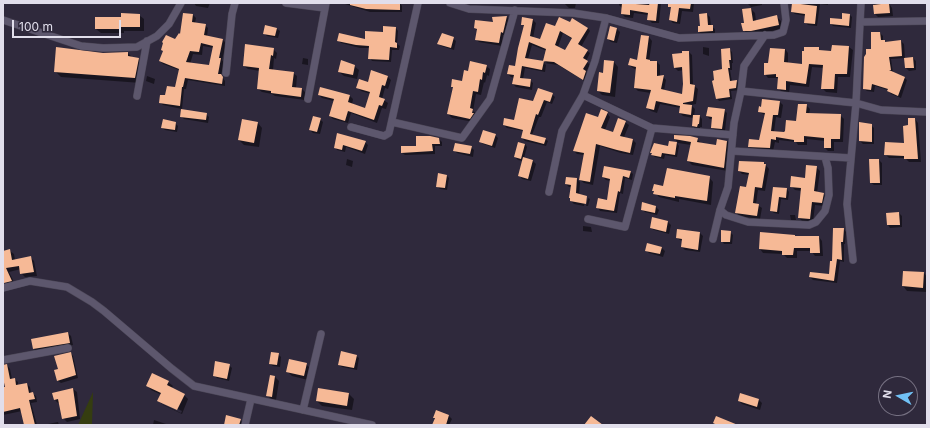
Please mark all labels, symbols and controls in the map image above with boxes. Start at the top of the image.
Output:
scale bar [14,12,123,38]
text: 100 m [19,19,53,34]
north arrow [878,376,918,416]
text: N [880,389,895,400]

